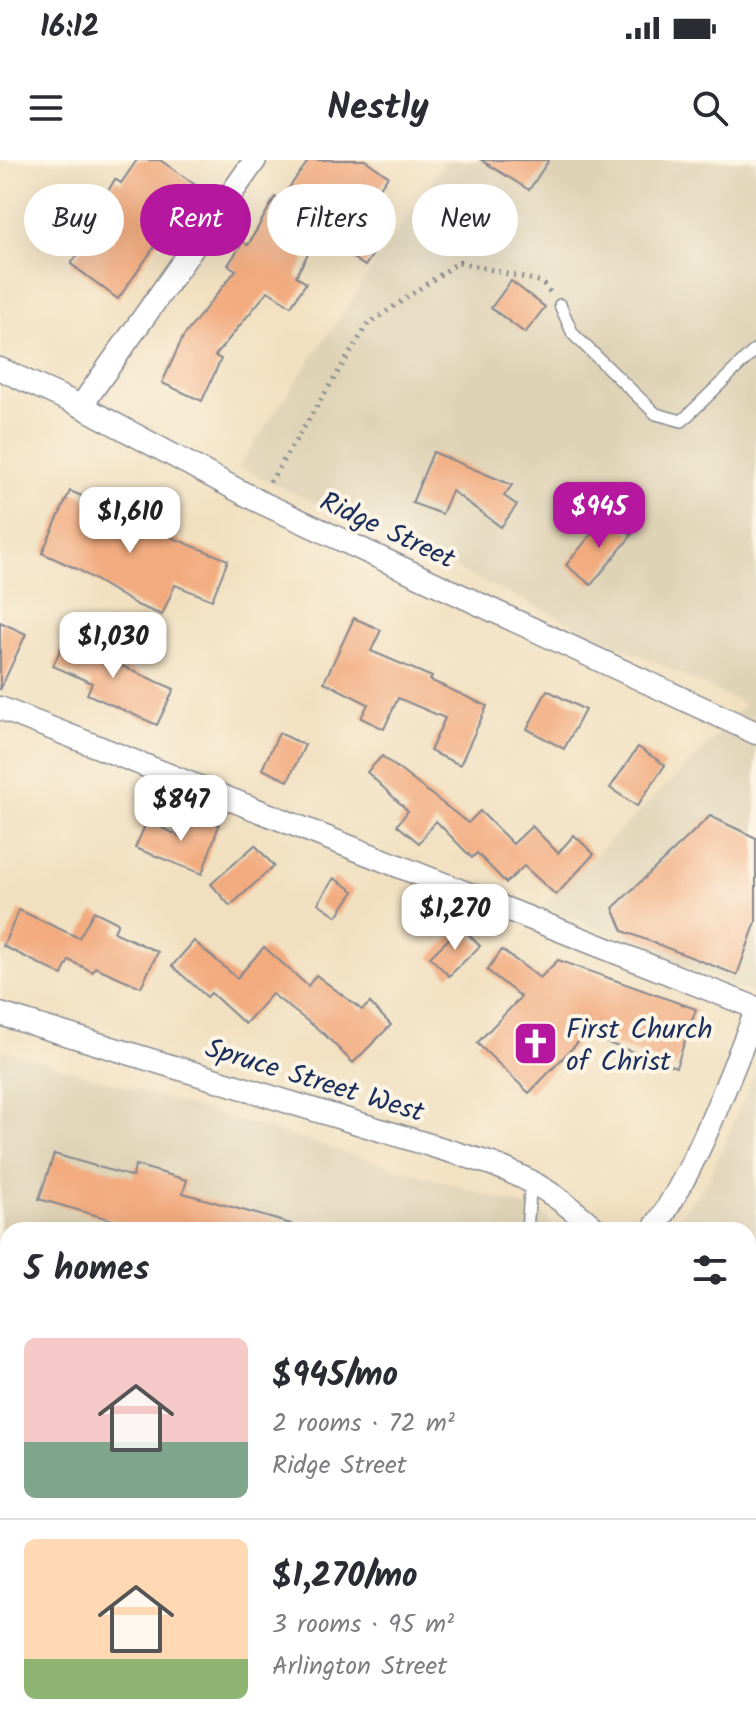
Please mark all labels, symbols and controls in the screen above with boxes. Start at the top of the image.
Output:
text: 16:12 [40,4,99,52]
text: Nestly [327,80,429,137]
icon: menu [24,86,68,130]
icon: search [688,86,732,130]
chip: Buy [24,184,124,256]
chip: Rent [140,184,251,256]
chip: Filters [267,184,396,256]
chip: New [412,184,518,256]
street label: Ridge Street [312,480,463,583]
pin: $945 [552,482,646,550]
pin: $1,610 [65,487,195,555]
text: $945 [571,487,627,529]
text: $1,610 [97,492,163,534]
pin: $1,030 [48,612,178,680]
text: $1,030 [78,617,148,659]
pin: $847 [134,775,228,843]
text: $847 [152,780,210,822]
pin: $1,270 [390,884,520,952]
text: $1,270 [420,889,490,931]
place label: First Church of Christ [566,1008,713,1085]
church icon: First Church of Christ [511,1020,559,1068]
street label: Spruce Street West [199,1027,430,1136]
text: 5 homes [24,1243,149,1297]
icon: filters [688,1248,732,1292]
text: $945/mo [272,1349,398,1403]
icon: home [88,1370,184,1466]
text: 2 rooms · 72 m² [272,1403,455,1445]
text: Ridge Street [272,1445,407,1487]
text: $1,270/mo [272,1550,418,1604]
icon: home [88,1571,184,1667]
text: 3 rooms · 95 m² [272,1604,454,1646]
text: Arlington Street [272,1646,447,1688]

